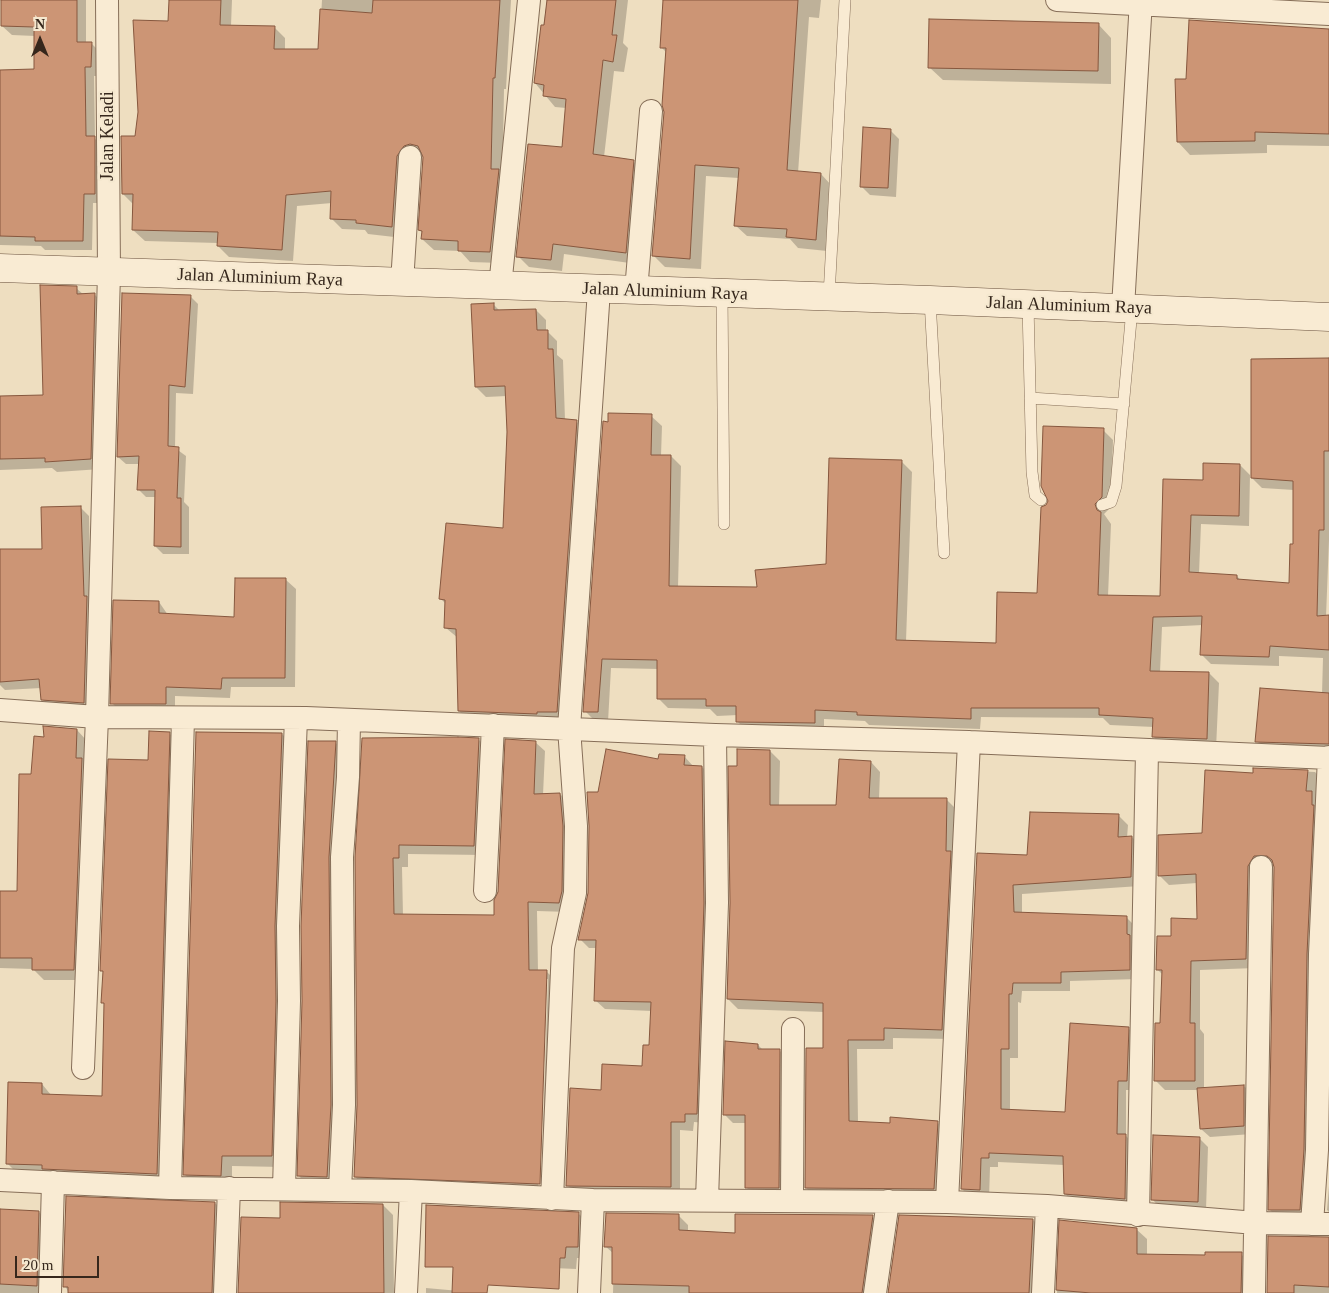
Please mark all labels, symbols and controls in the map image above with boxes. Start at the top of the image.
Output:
north arrow [15,15,65,65]
text: N [35,17,45,32]
street label: Jalan Keladi [97,91,119,181]
street label: Jalan Aluminium Raya [177,264,343,292]
street label: Jalan Aluminium Raya [582,278,748,306]
street label: Jalan Aluminium Raya [986,292,1152,320]
scale bar [18,1246,101,1278]
text: 20 m [23,1257,53,1273]

